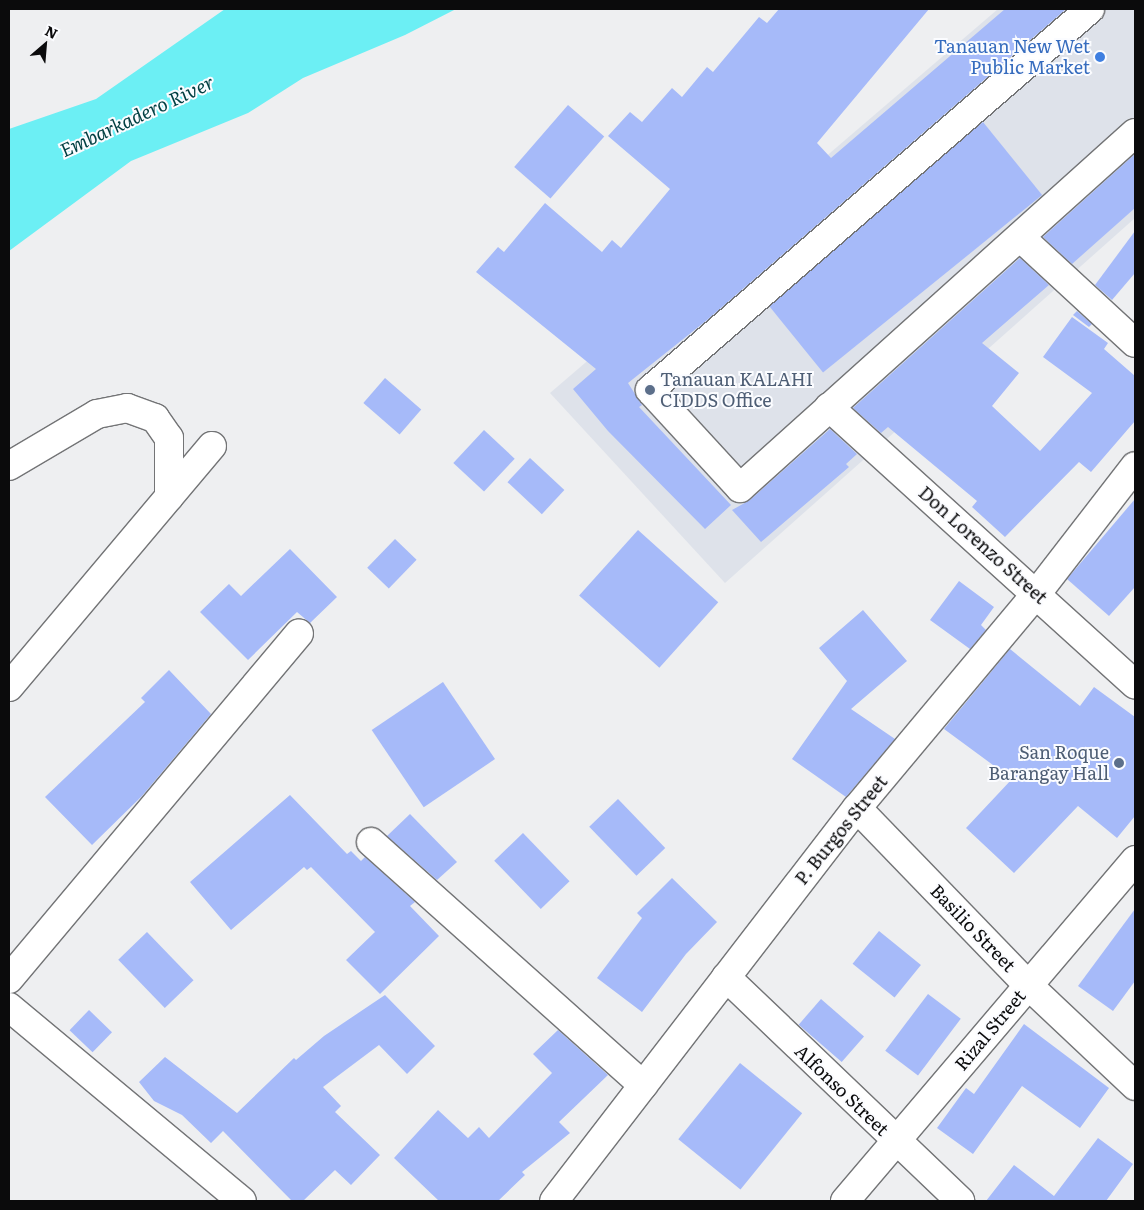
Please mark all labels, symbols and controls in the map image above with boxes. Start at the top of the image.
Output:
north arrow [20,20,70,70]
text: N [42,20,62,43]
place label: Tanauan New Wet Public Market [934,36,1090,78]
marker: Tanauan New Wet Public Market [1094,51,1106,63]
water label: Embarkadero River [57,70,217,162]
place label: Tanauan KALAHI CIDDS Office [660,369,813,412]
marker: Tanauan KALAHI CIDDS Office [644,384,656,396]
street label: Don Lorenzo Street [914,482,1052,608]
place label: San Roque Barangay Hall [988,742,1109,784]
marker: San Roque Barangay Hall [1113,757,1125,769]
street label: P. Burgos Street [790,771,892,889]
street label: Basilio Street [926,880,1020,976]
street label: Rizal Street [950,985,1030,1075]
street label: Alfonso Street [791,1040,893,1140]

